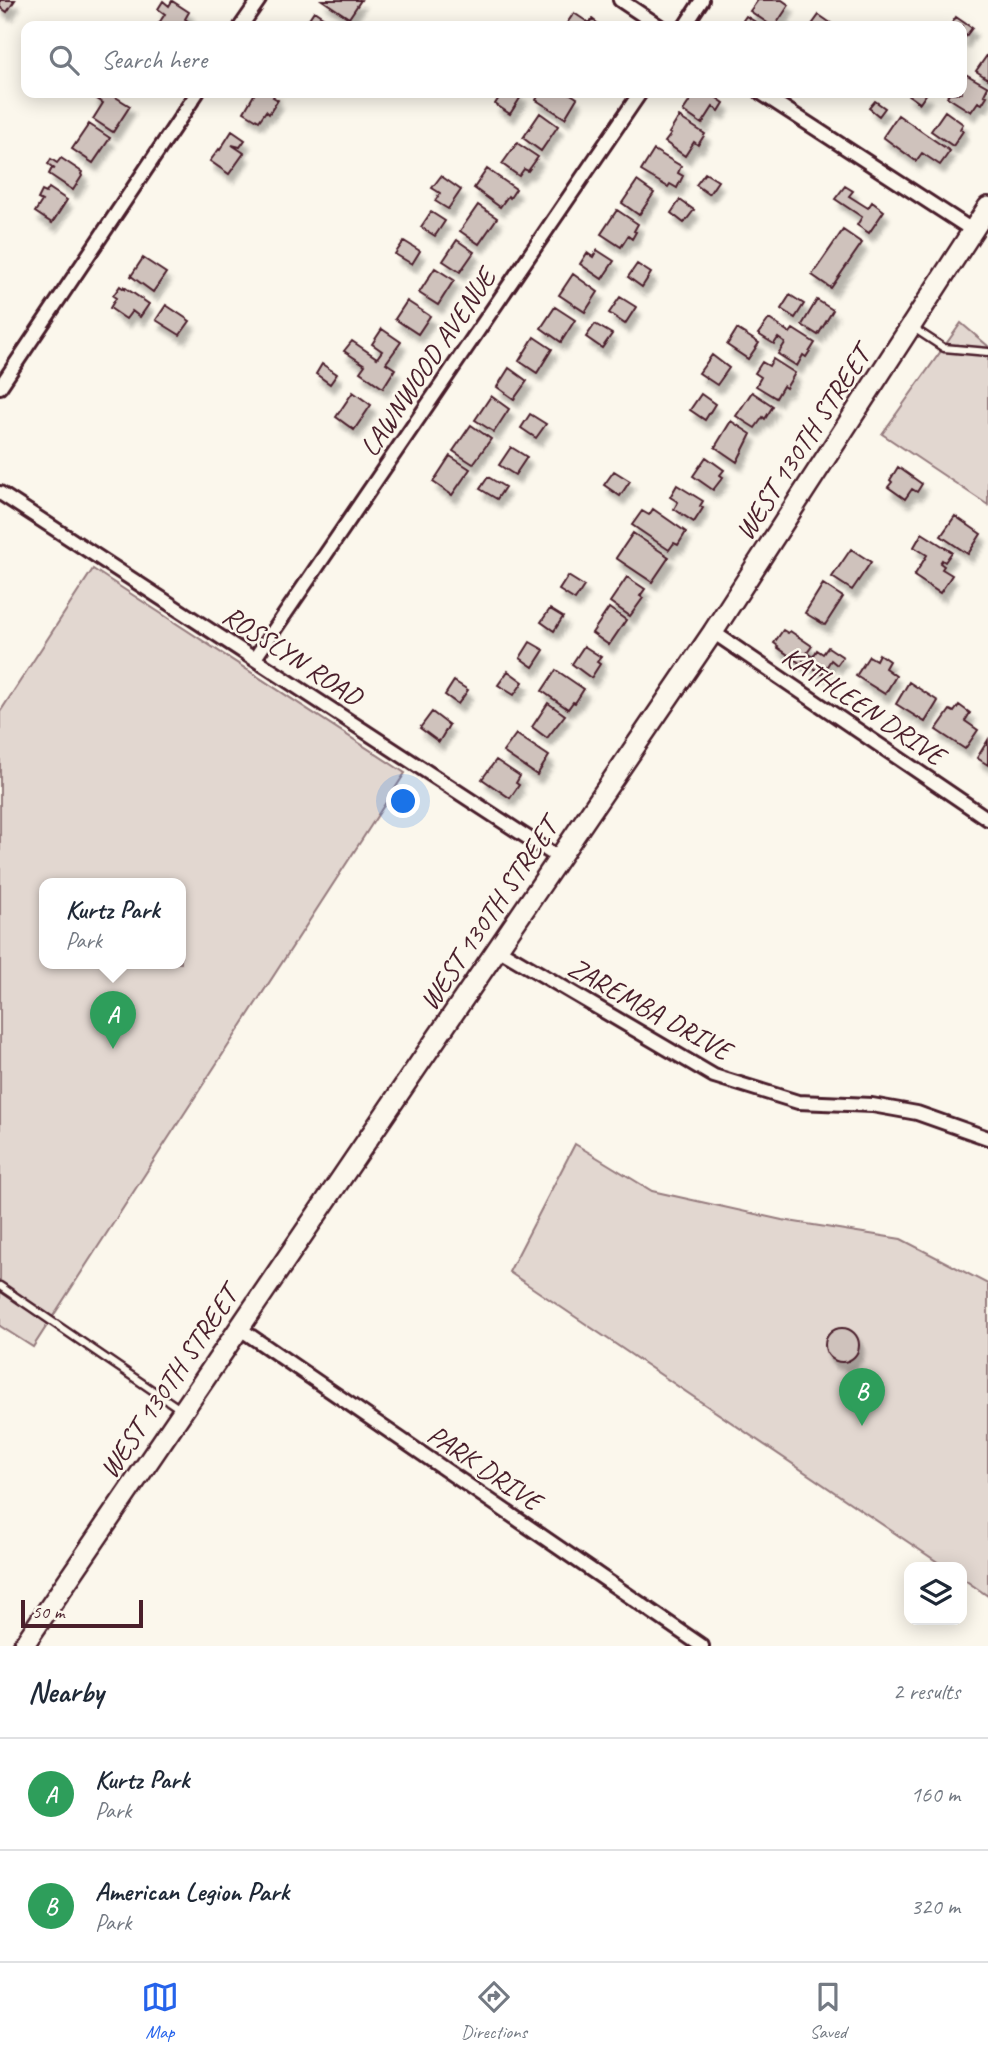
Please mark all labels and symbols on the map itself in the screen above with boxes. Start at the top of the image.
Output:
street label: LAWNWOOD AVENUE [352,259,505,463]
street label: WEST 130TH STREET [727,334,882,546]
street label: ROSSLYN ROAD [216,597,371,715]
street label: KATHLEEN DRIVE [776,638,955,775]
your location [386,784,420,818]
street label: WEST 130TH STREET [411,806,569,1017]
street label: ZAREMBA DRIVE [562,949,741,1069]
pin: A [90,991,136,1049]
street label: WEST 130TH STREET [91,1274,249,1485]
pin: B [839,1368,885,1426]
street label: PARK DRIVE [421,1417,551,1520]
scale bar [21,1597,144,1629]

